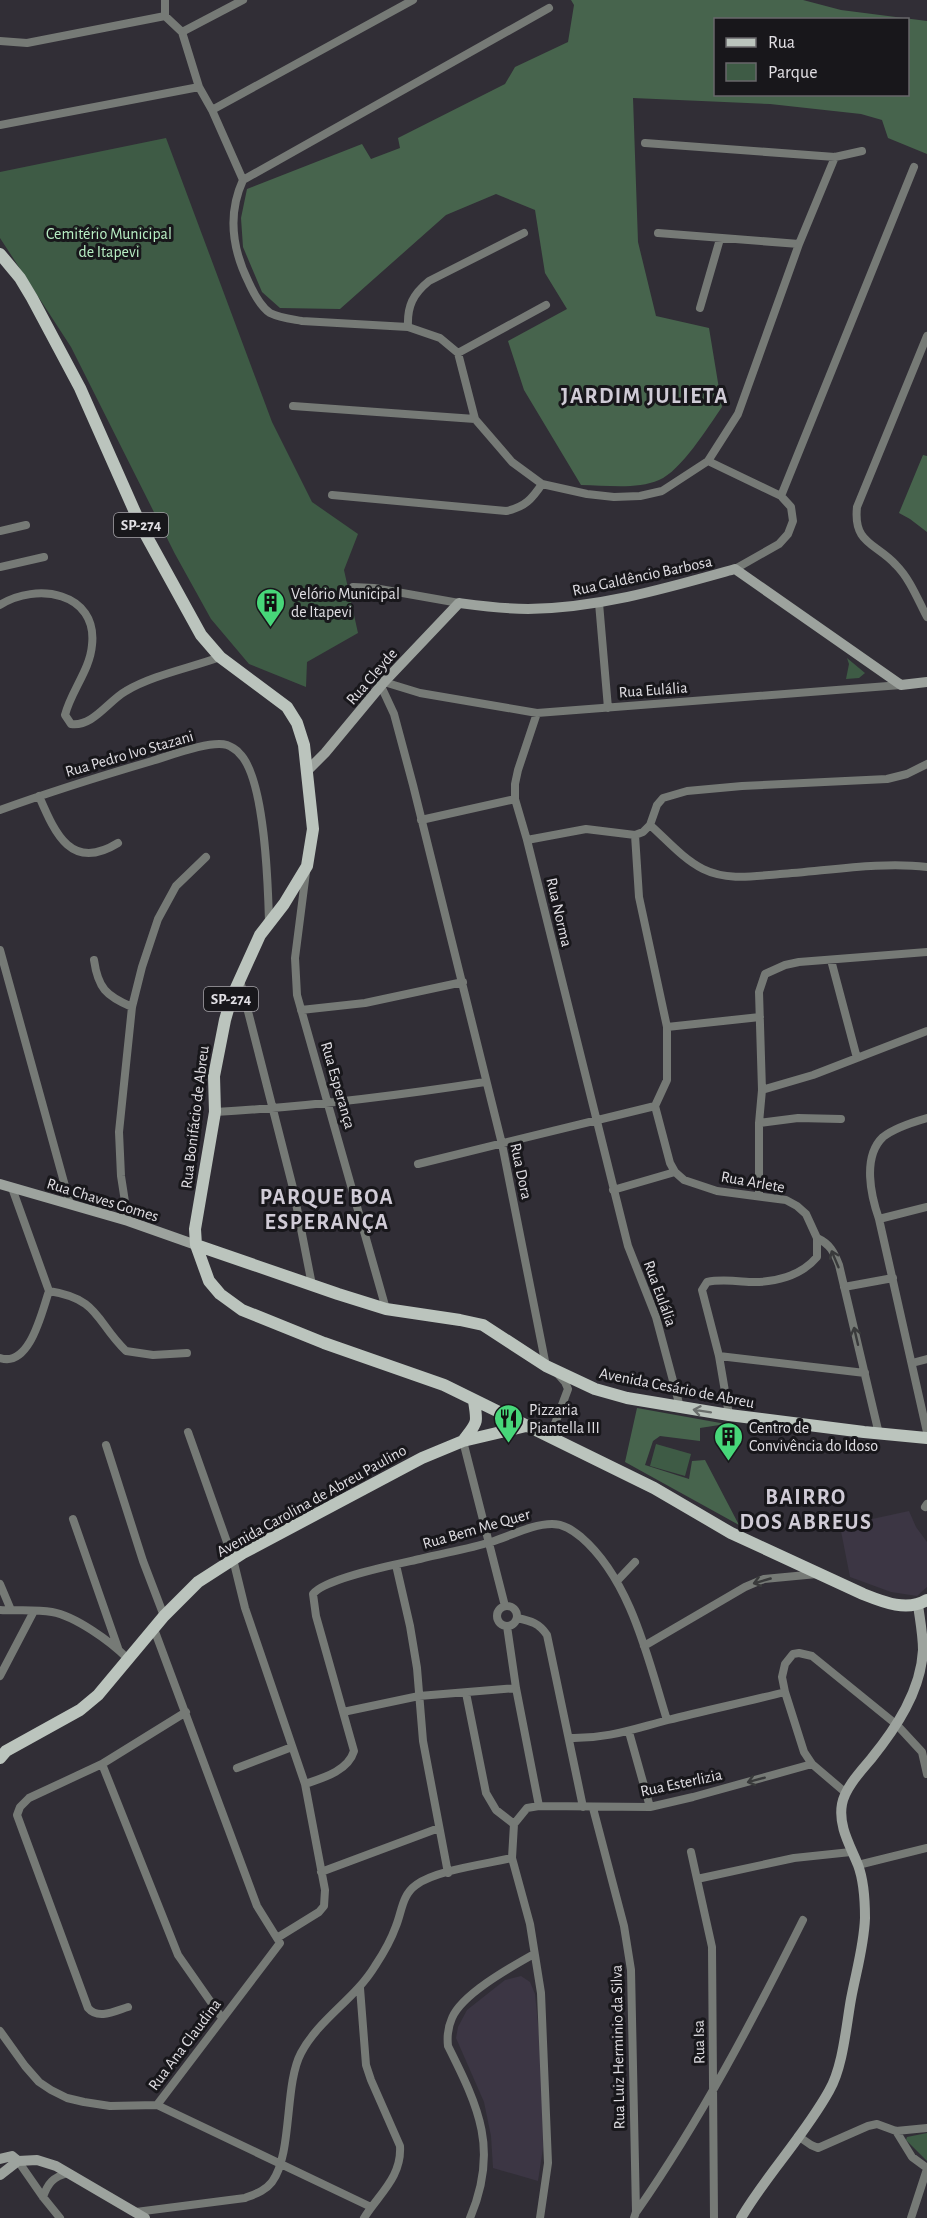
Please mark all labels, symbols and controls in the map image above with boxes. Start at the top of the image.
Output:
legend [714,18,909,96]
text: Rua [768,34,795,52]
text: Parque [768,64,817,82]
park label: Cemitério Municipal de Itapevi [46,226,172,260]
district label: JARDIM JULIETA [561,385,729,407]
road number: SP-274 [114,513,168,537]
street label: Rua Galdêncio Barbosa [571,553,714,599]
building icon: Velório Municipal de Itapevi [254,586,286,628]
place label: Velório Municipal de Itapevi [291,586,400,620]
street label: Rua Cleyde [343,645,401,708]
street label: Rua Eulália [618,680,688,700]
street label: Rua Pedro Ivo Stazani [63,728,195,780]
street label: Rua Norma [543,876,575,948]
road number: SP-274 [204,987,258,1011]
street label: Rua Esperança [318,1040,358,1131]
street label: Rua Bonifácio de Abreu [178,1045,212,1190]
street label: Rua Dora [507,1142,535,1201]
street label: Rua Arlete [720,1168,786,1195]
street label: Rua Chaves Gomes [45,1175,161,1225]
district label: PARQUE BOA ESPERANÇA [260,1186,394,1233]
one-way arrow [829,1250,840,1268]
street label: Rua Eulália [641,1258,679,1328]
one-way arrow [849,1327,861,1346]
street label: Avenida Cesário de Abreu [598,1365,756,1411]
restaurant icon: Pizzaria Piantella III [492,1402,524,1444]
place label: Pizzaria Piantella III [529,1402,600,1436]
one-way arrow [693,1405,713,1416]
building icon: Centro de Convivência do Idoso [712,1420,744,1462]
place label: Centro de Convivência do Idoso [749,1420,878,1454]
street label: Avenida Carolina de Abreu Paulino [214,1442,409,1560]
district label: BAIRRO DOS ABREUS [740,1486,872,1533]
street label: Rua Bem Me Quer [421,1506,533,1553]
one-way arrow [753,1576,772,1587]
street label: Rua Esterlizia [639,1766,724,1799]
one-way arrow [746,1775,765,1786]
street label: Rua Luiz Herminio da Silva [609,1964,627,2129]
street label: Rua Ana Claudina [145,1996,224,2093]
street label: Rua Isa [691,2020,707,2064]

